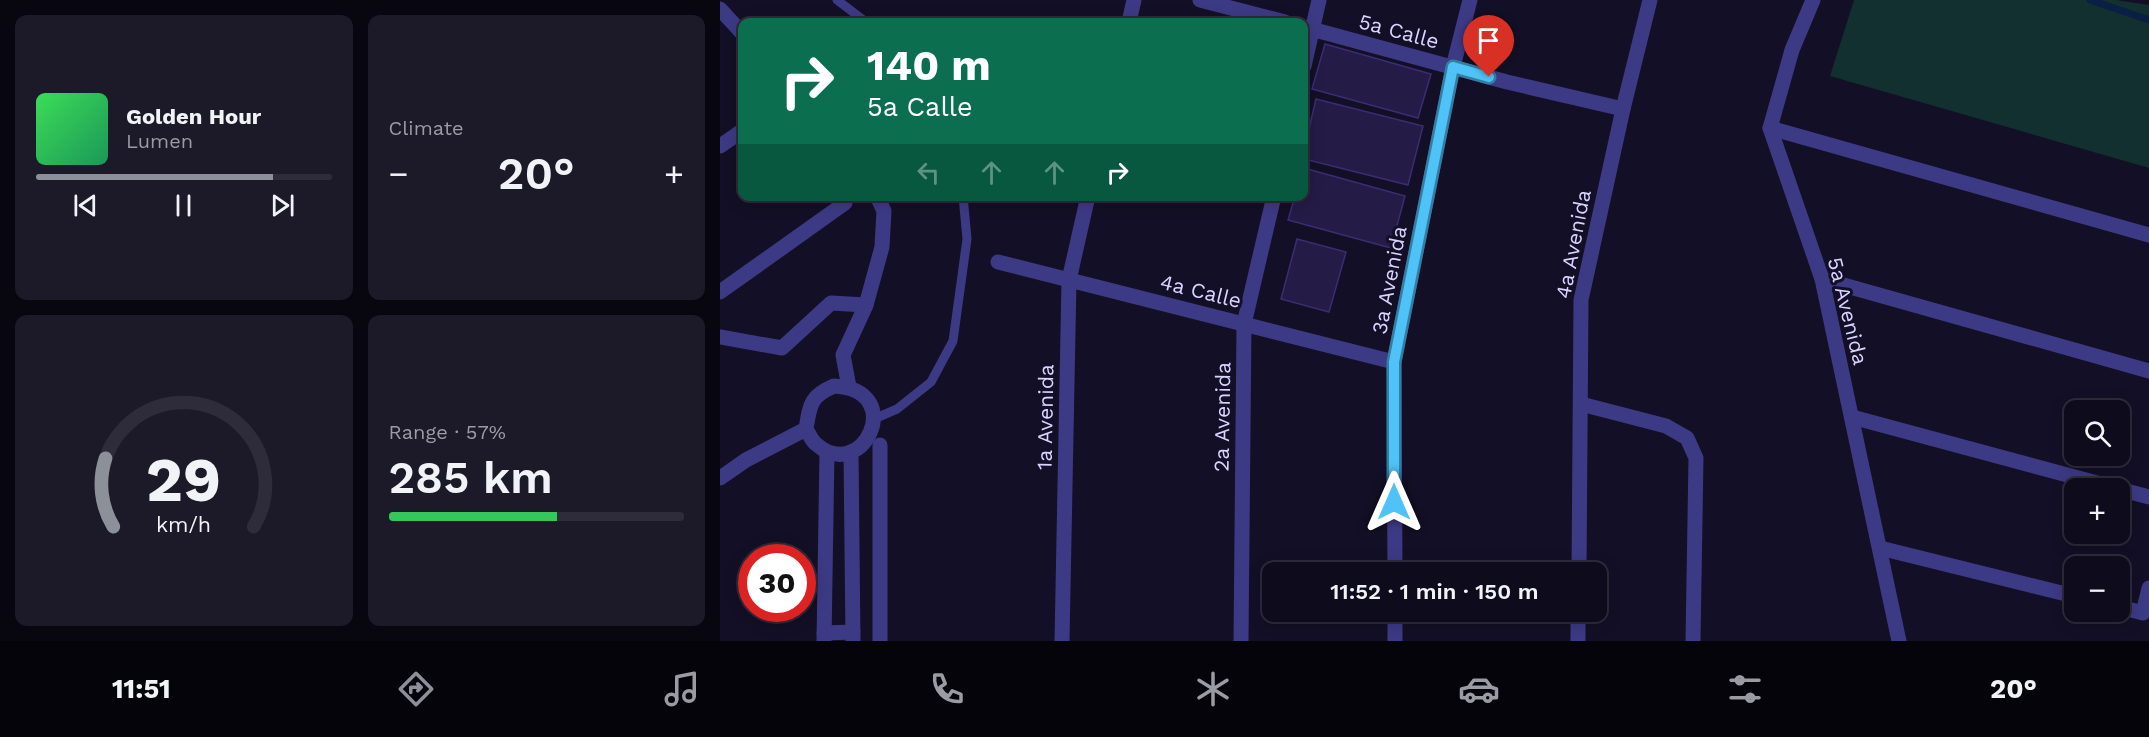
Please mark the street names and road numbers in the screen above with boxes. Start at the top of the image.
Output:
street label: 5a Calle [1356,8,1442,54]
street label: 4a Avenida [1550,187,1596,301]
street label: 3a Avenida [1366,224,1412,336]
street label: 5a Avenida [1823,255,1873,367]
street label: 4a Calle [1158,269,1244,313]
street label: 2a Avenida [1209,362,1235,472]
street label: 1a Avenida [1032,364,1058,470]

